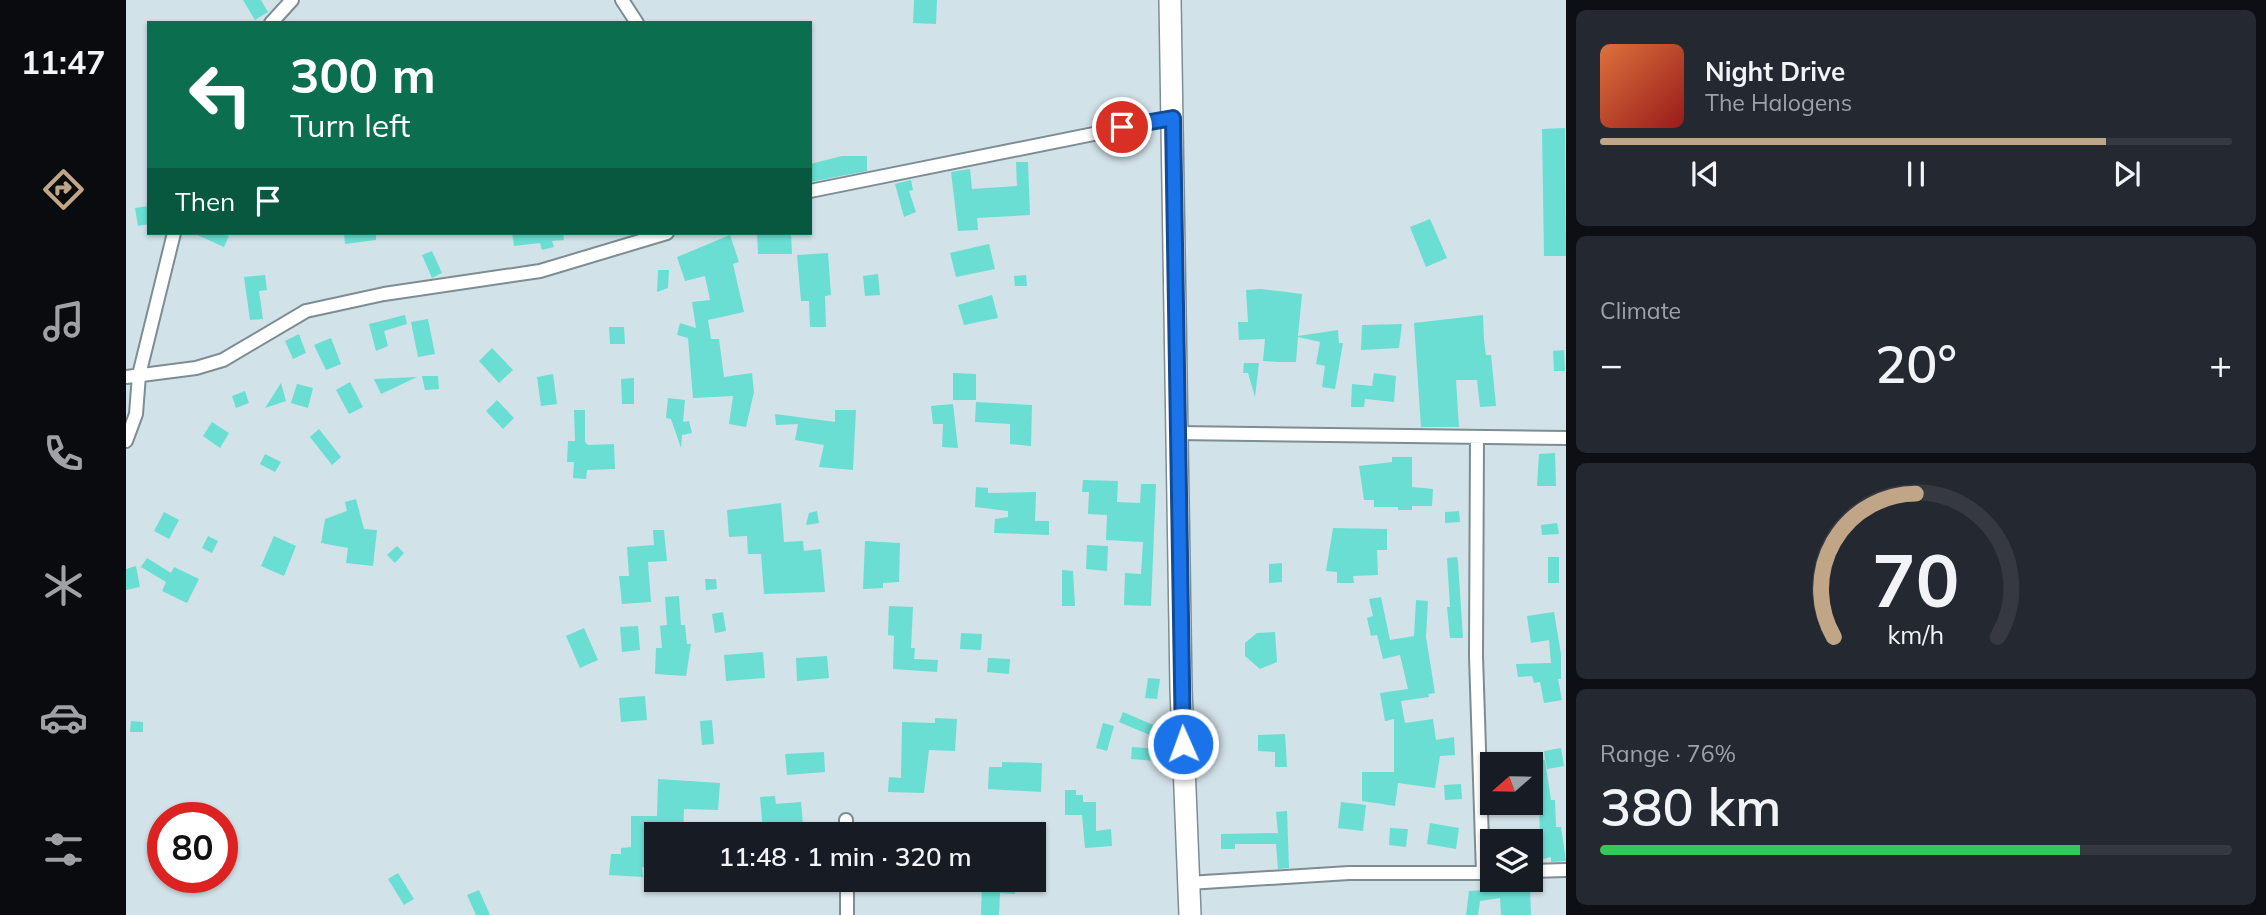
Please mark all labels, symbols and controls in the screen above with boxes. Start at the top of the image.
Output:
text: 11:47 [21,42,105,82]
text: 300 m [290,44,436,105]
icon: left [175,49,266,140]
text: Night Drive [1705,55,1845,88]
text: The Halogens [1705,88,1852,117]
pin [1092,97,1152,157]
text: Turn left [290,105,410,145]
icon: arrive [1103,108,1141,146]
icon: previous [1686,155,1724,193]
icon: pause [1897,155,1935,193]
icon: next [2108,155,2146,193]
icon: directions [39,165,88,214]
icon: arrive [249,182,287,220]
text: Then [175,185,235,218]
text: Climate [1600,296,1681,325]
icon: music [39,297,88,346]
text: 20° [1875,331,1957,396]
text: − [1600,340,1623,388]
text: + [2209,340,2232,388]
icon: phone [39,429,88,478]
text: 70 [1872,534,1960,625]
icon: climate [39,561,88,610]
text: km/h [1888,618,1944,649]
icon: car [39,693,88,742]
position arrow [1146,707,1220,781]
text: Range · 76% [1600,739,1736,768]
north arrow [1480,752,1544,816]
map controls [1480,752,1543,892]
text: 380 km [1600,774,1781,839]
speed limit sign: 80 [147,802,238,893]
icon: filters [39,825,88,874]
button: layers [1480,829,1543,892]
text: 11:48 · 1 min · 320 m [718,840,972,873]

